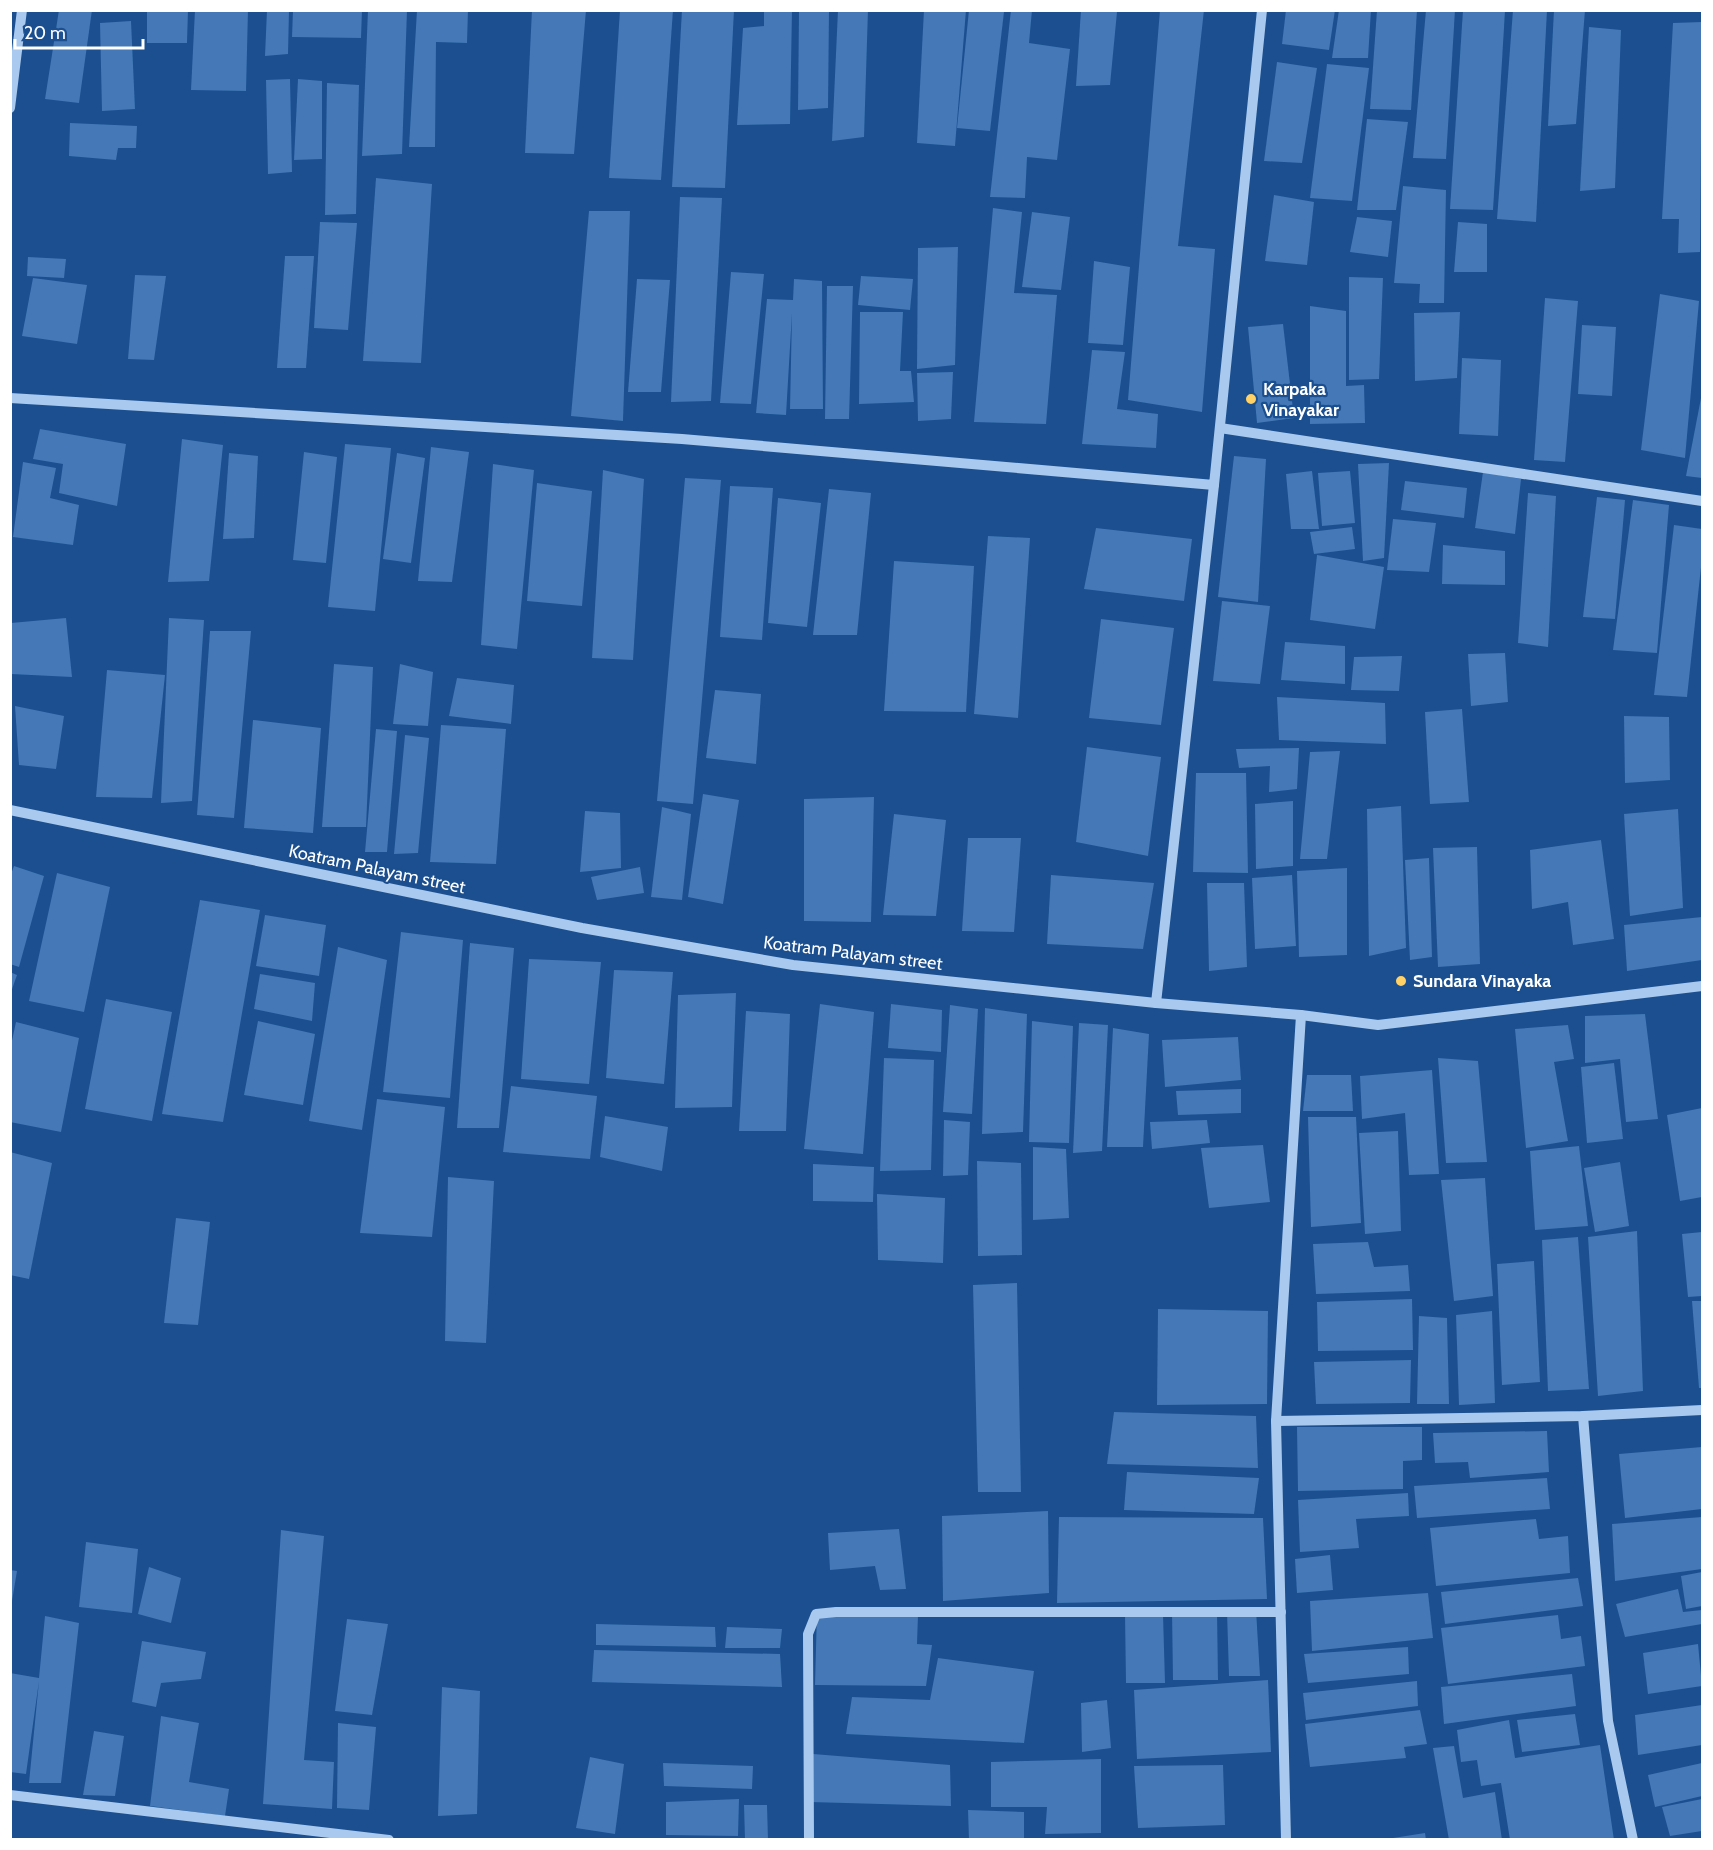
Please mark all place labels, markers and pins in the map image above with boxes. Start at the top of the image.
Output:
place label: Karpaka Vinayakar [1263,378,1339,421]
marker: Karpaka Vinayakar [1244,392,1258,406]
place label: Sundara Vinayaka [1413,970,1551,992]
marker: Sundara Vinayaka [1394,974,1408,988]

